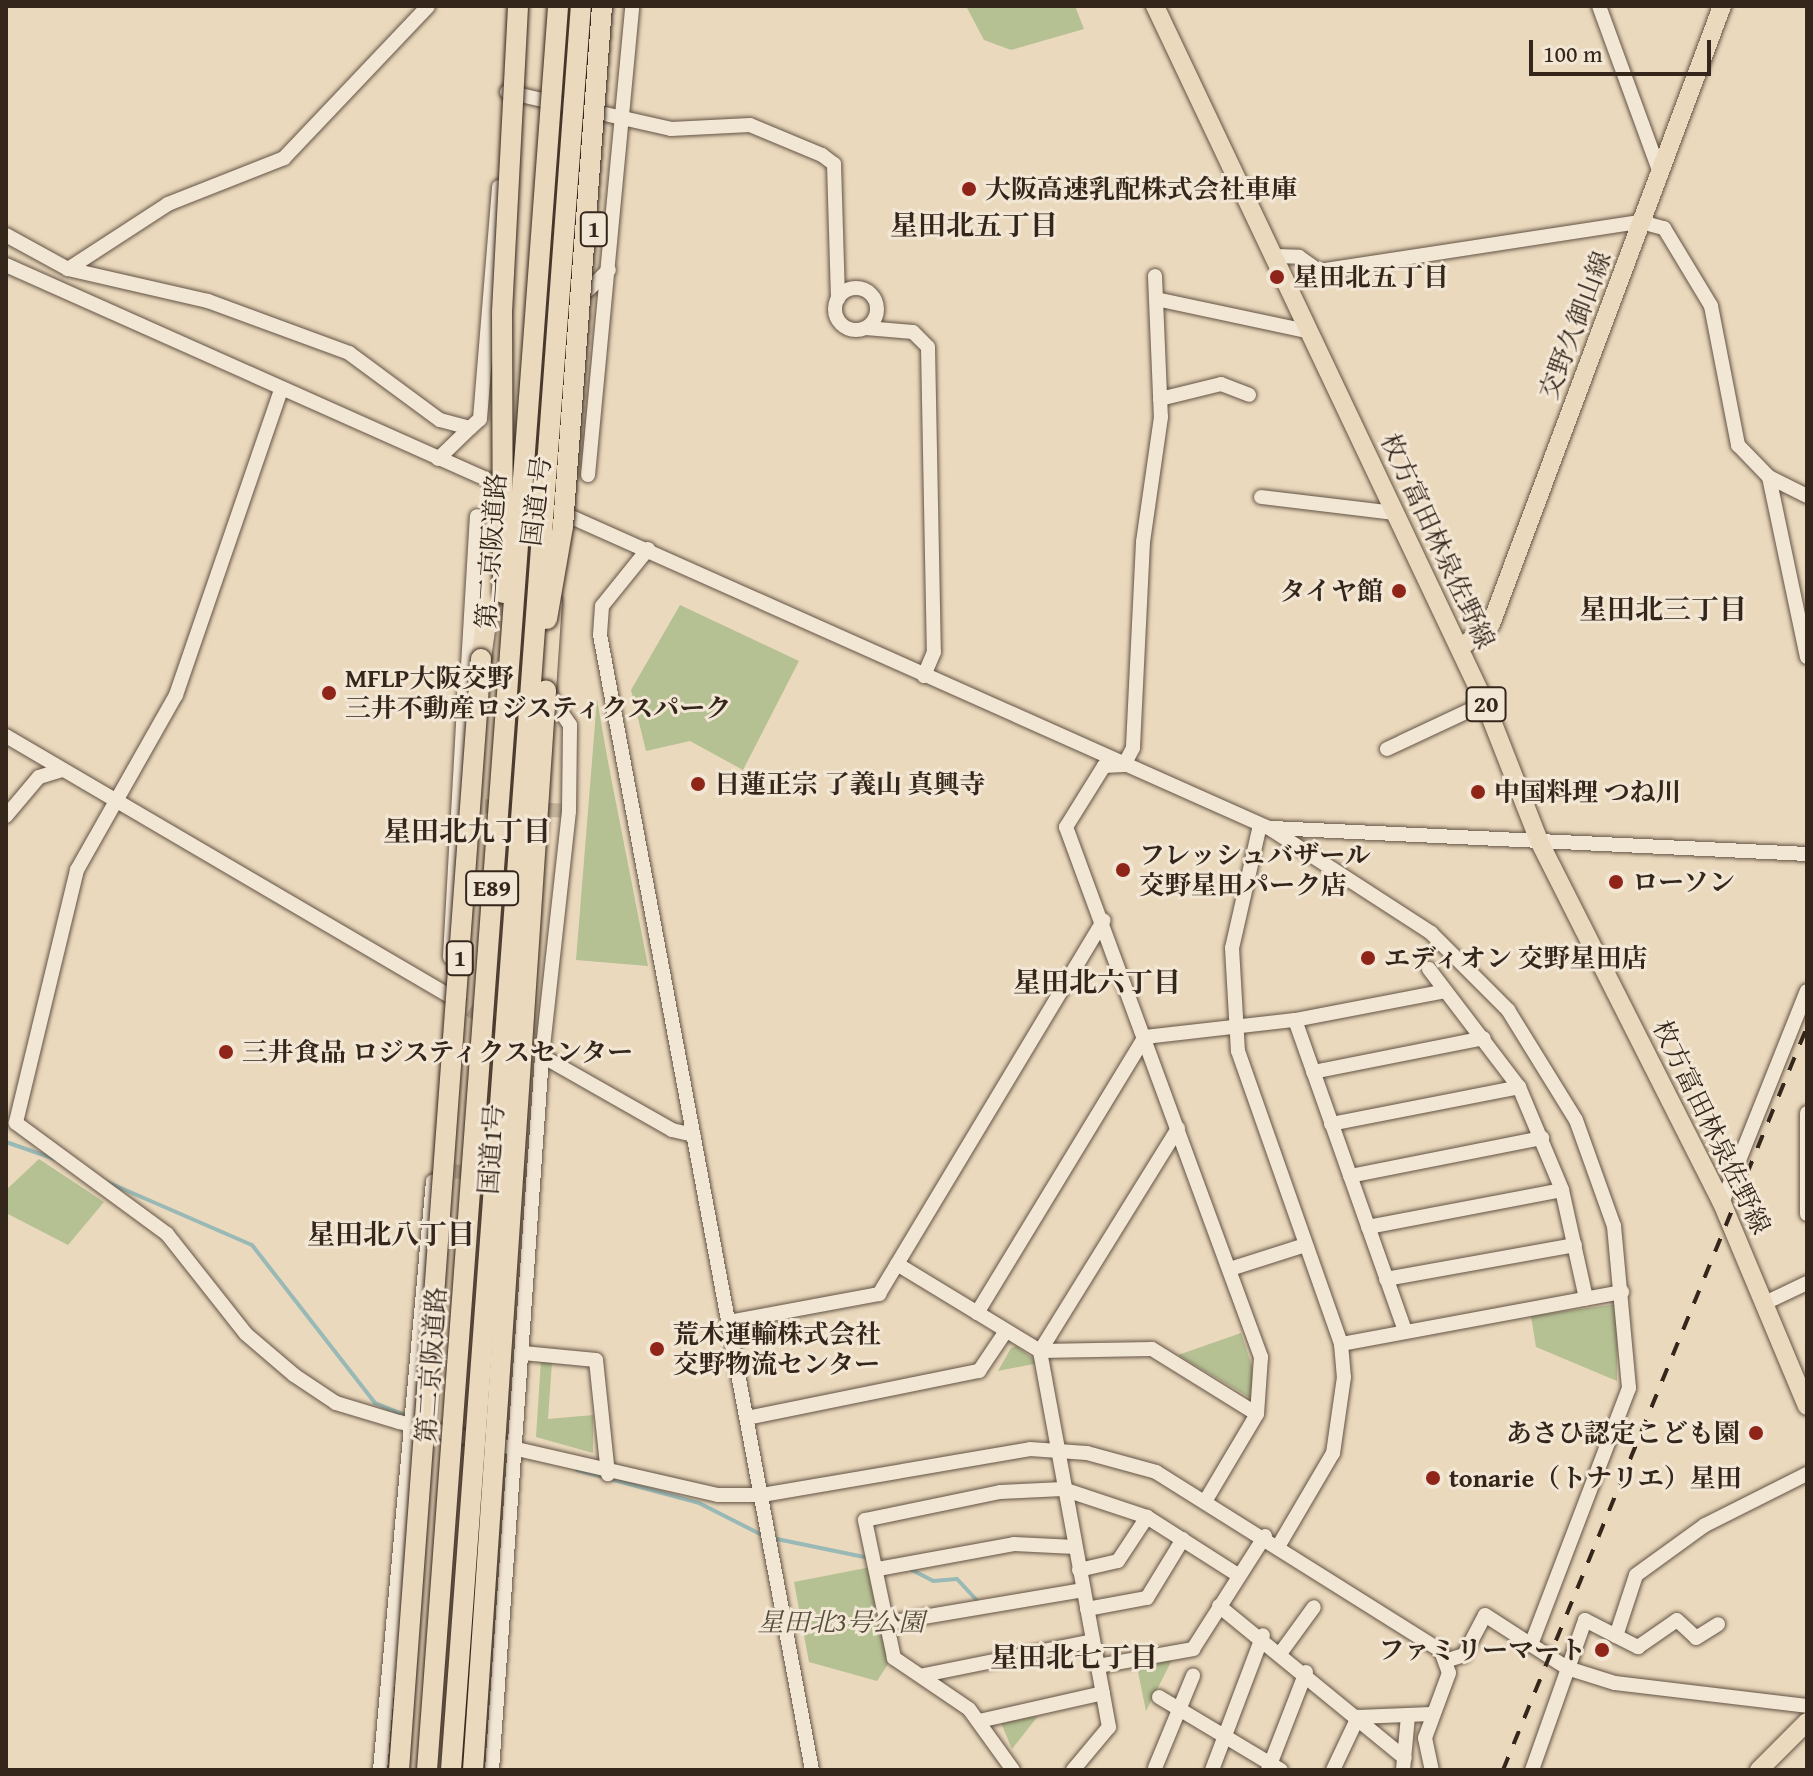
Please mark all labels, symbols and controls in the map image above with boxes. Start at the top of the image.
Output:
scale bar [1533,24,1715,74]
text: 100 m [1543,36,1603,71]
place label: 大阪高速乳配株式会社車庫 [985,173,1297,205]
marker: 大阪高速乳配株式会社車庫 [960,180,978,198]
district label: 星田北五丁目 [890,208,1058,242]
road number: 1 [578,209,610,249]
street label: 交野久御山線 [1532,247,1618,403]
place label: 星田北五丁目 [1293,261,1449,293]
marker: 星田北五丁目 [1268,268,1286,286]
street label: 枚方富田林泉佐野線 [1374,428,1502,654]
street label: 国道1号 [515,454,557,548]
street label: 第二京阪道路 [470,472,512,630]
place label: タイヤ館 [1279,575,1383,607]
marker: タイヤ館 [1390,582,1408,600]
district label: 星田北三丁目 [1579,592,1747,626]
place label: MFLP大阪交野 三井不動産ロジスティクスパーク [345,662,735,724]
marker: MFLP大阪交野 三井不動産ロジスティクスパーク [320,684,338,702]
road number: 20 [1464,684,1508,724]
place label: 日蓮正宗 了義山 真興寺 [714,768,985,800]
marker: 日蓮正宗 了義山 真興寺 [689,775,707,793]
place label: 中国料理 つね川 [1494,776,1682,808]
marker: 中国料理 つね川 [1469,783,1487,801]
district label: 星田北九丁目 [383,814,551,848]
place label: フレッシュバザール 交野星田パーク店 [1139,839,1373,900]
marker: フレッシュバザール 交野星田パーク店 [1114,861,1132,879]
place label: ローソン [1632,866,1736,898]
road number: E89 [464,868,520,908]
marker: ローソン [1607,873,1625,891]
road number: 1 [444,938,476,978]
place label: エディオン 交野星田店 [1384,942,1650,974]
marker: エディオン 交野星田店 [1359,949,1377,967]
district label: 星田北六丁目 [1013,965,1181,999]
street label: 枚方富田林泉佐野線 [1647,1015,1777,1239]
place label: 三井食品 ロジスティクスセンター [242,1036,638,1068]
marker: 三井食品 ロジスティクスセンター [217,1043,235,1061]
street label: 国道1号 [472,1103,510,1195]
district label: 星田北八丁目 [307,1217,475,1251]
street label: 第二京阪道路 [410,1286,452,1444]
place label: 荒木運輸株式会社 交野物流センター [673,1318,881,1380]
marker: 荒木運輸株式会社 交野物流センター [648,1340,666,1358]
place label: あさひ認定こども園 [1506,1417,1740,1449]
marker: あさひ認定こども園 [1747,1424,1765,1442]
place label: tonarie（トナリエ）星田 [1449,1462,1742,1494]
marker: tonarie（トナリエ）星田 [1424,1469,1442,1487]
park label: 星田北3号公園 [758,1606,924,1638]
place label: ファミリーマート [1378,1634,1586,1666]
district label: 星田北七丁目 [990,1640,1158,1674]
marker: ファミリーマート [1593,1641,1611,1659]

